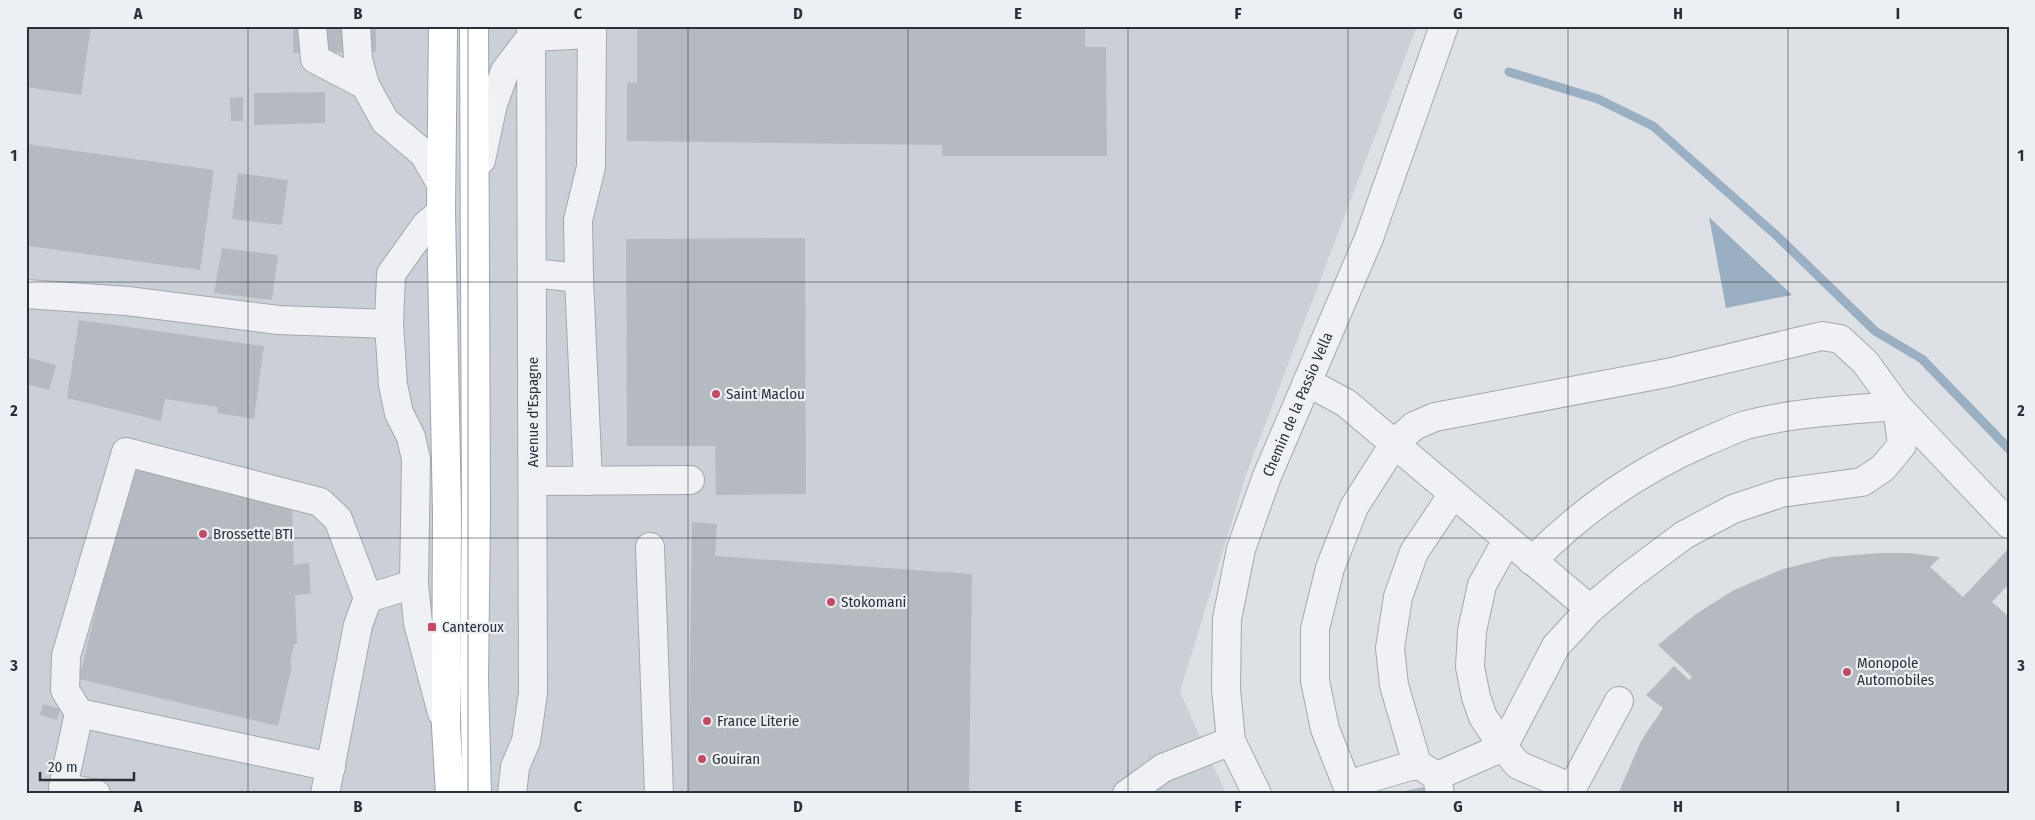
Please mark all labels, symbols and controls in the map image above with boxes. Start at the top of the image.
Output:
text: A [133,4,143,23]
text: B [354,4,363,23]
text: C [574,4,583,23]
text: D [793,4,803,23]
text: E [1014,4,1022,23]
text: F [1234,4,1242,23]
text: G [1453,4,1463,23]
text: H [1673,4,1683,23]
text: I [1896,4,1900,23]
text: 1 [11,146,17,165]
text: 1 [2018,146,2024,165]
street label: Chemin de la Passio Vella [1259,329,1337,479]
street label: Avenue d'Espagne [524,357,542,467]
place label: Saint Maclou [726,385,805,403]
marker: Saint Maclou [710,388,722,400]
text: 2 [9,401,18,420]
text: 2 [2016,401,2025,420]
place label: Brossette BTI [213,525,293,543]
marker: Brossette BTI [197,528,209,540]
place label: Stokomani [841,593,906,611]
marker: Stokomani [825,596,837,608]
place label: Canteroux [442,618,504,636]
marker: Canteroux [426,621,438,633]
place label: Monopole Automobiles [1857,654,1934,689]
text: 3 [9,656,18,675]
text: 3 [2016,656,2025,675]
marker: Monopole Automobiles [1841,666,1853,678]
place label: France Literie [717,712,799,730]
marker: France Literie [701,715,713,727]
scale bar [40,750,134,782]
place label: Gouiran [712,750,760,768]
marker: Gouiran [696,753,708,765]
text: 20 m [48,758,78,776]
text: A [133,797,143,816]
text: B [354,797,363,816]
text: C [574,797,583,816]
text: D [793,797,803,816]
text: E [1014,797,1022,816]
text: F [1234,797,1242,816]
text: G [1453,797,1463,816]
text: H [1673,797,1683,816]
text: I [1896,797,1900,816]

